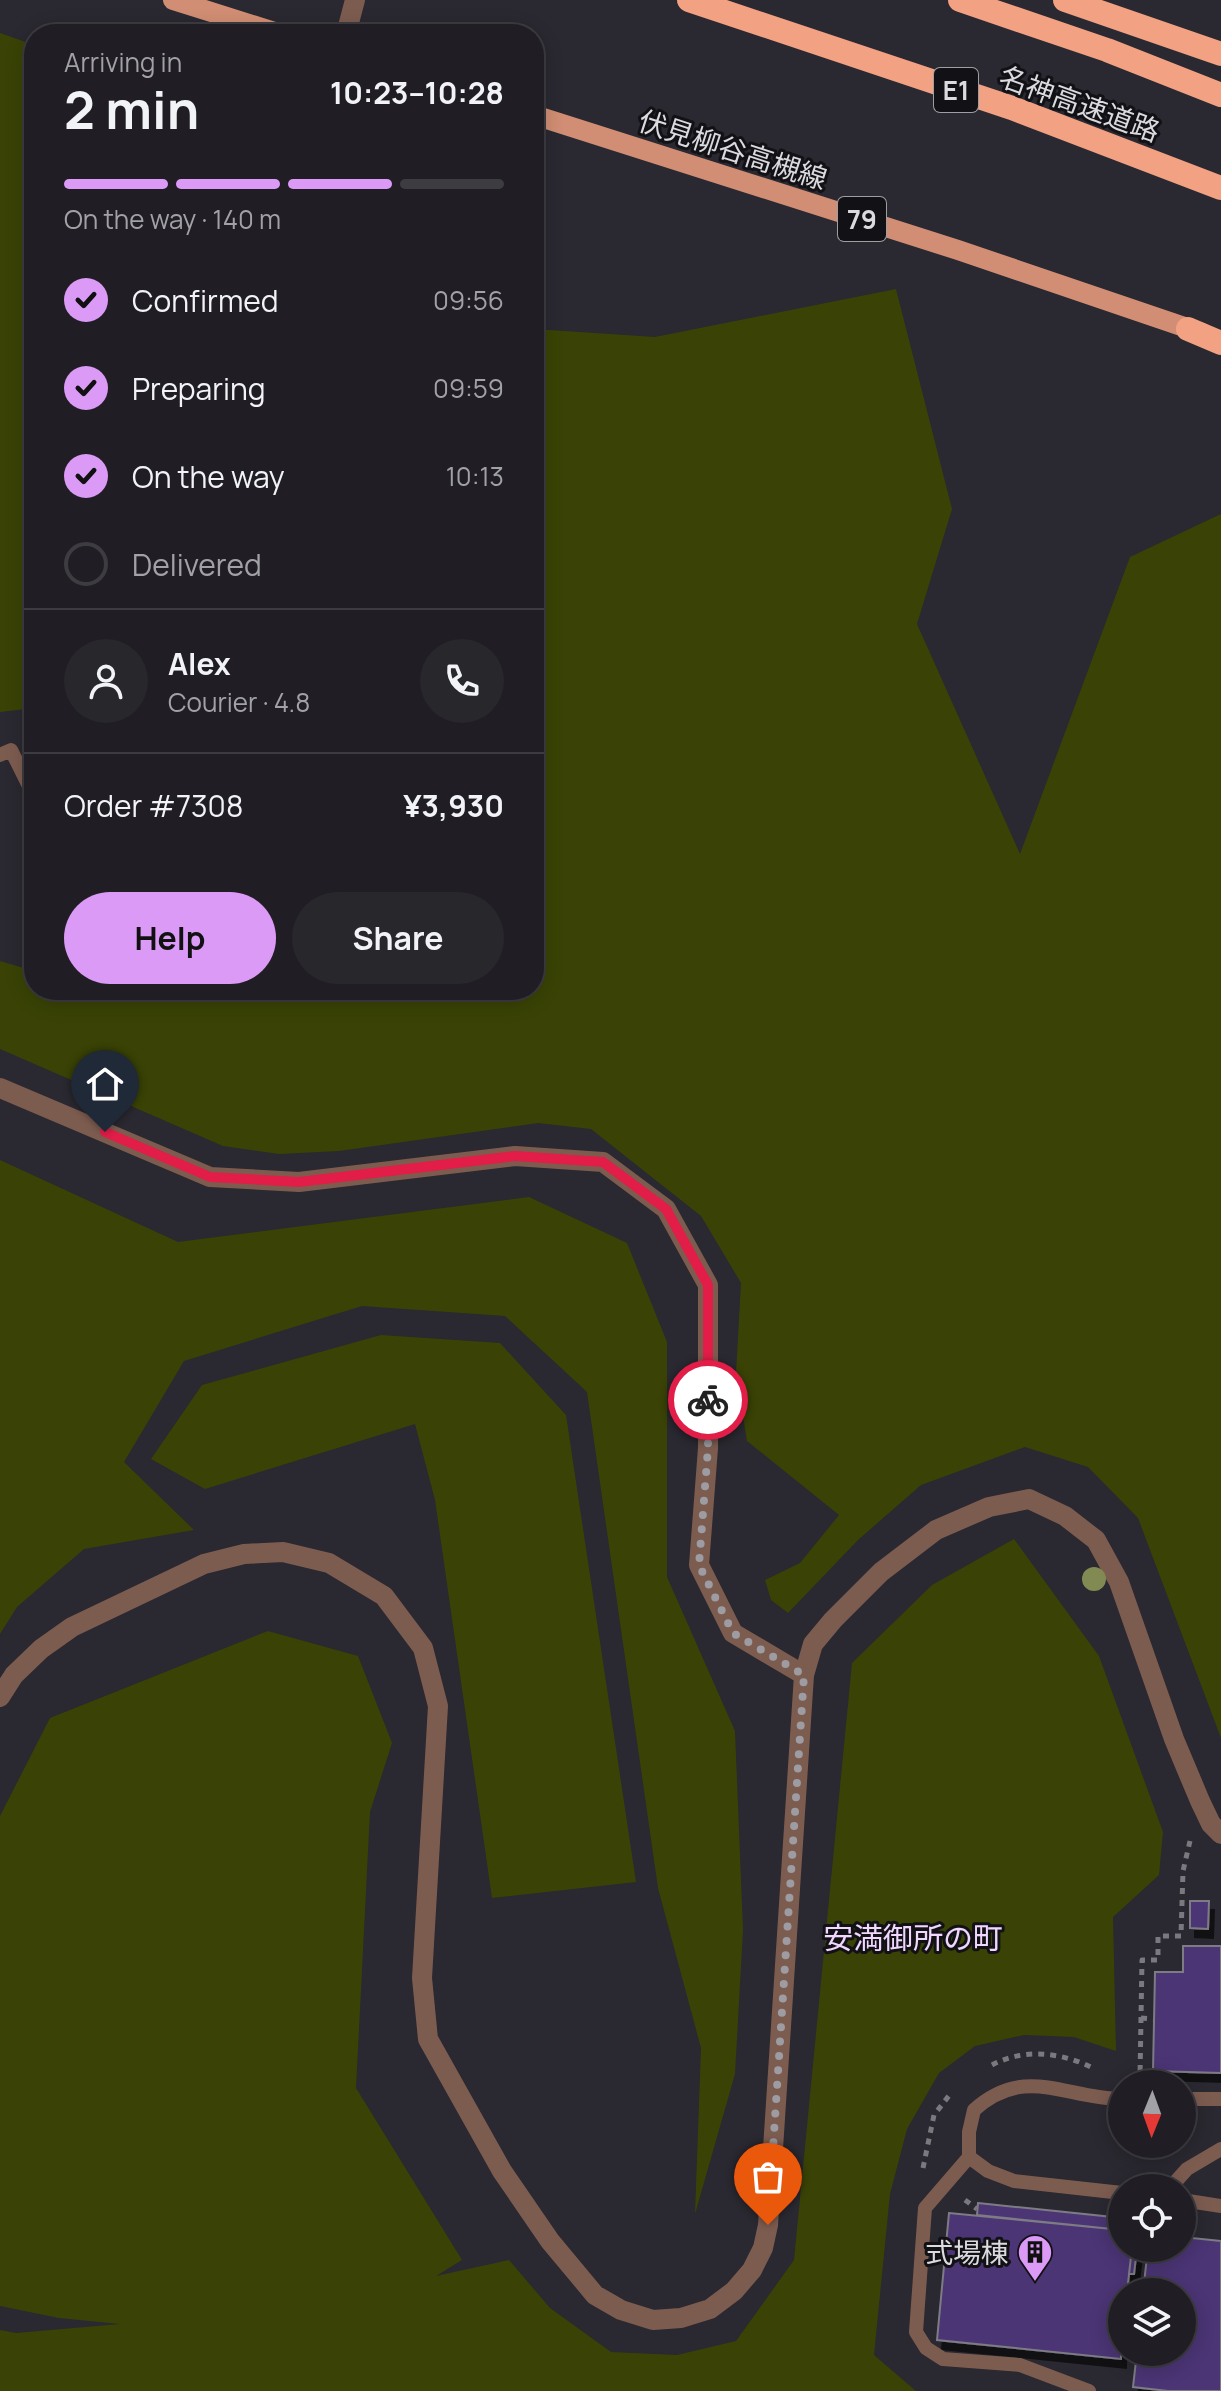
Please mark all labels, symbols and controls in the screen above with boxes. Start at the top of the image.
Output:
text: Arriving in [64,44,182,80]
street label: 名神高速道路 [995,56,1165,150]
road number: E1 [934,68,978,112]
text: 10:23–10:28 [330,72,504,113]
text: 2 min [64,74,199,145]
street label: 伏見柳谷高槻線 [634,101,832,197]
road number: 79 [838,197,886,241]
text: On the way · 140 m [64,201,281,237]
icon: check [64,278,108,322]
text: Confirmed [132,280,279,321]
text: 09:56 [433,282,504,318]
icon: check [64,366,108,410]
text: Preparing [132,368,266,409]
text: 09:59 [433,370,504,406]
icon: check [64,454,108,498]
text: On the way [132,456,285,497]
text: 10:13 [446,458,504,494]
text: Delivered [132,544,262,585]
button: person [64,639,148,723]
button: phone [420,639,504,723]
text: Alex [168,643,231,684]
text: Courier · 4.8 [168,684,310,720]
text: Order #7308 [64,785,243,826]
text: ¥3,930 [403,785,504,826]
button: Help [64,892,276,984]
button: Share [292,892,504,984]
pin [71,1050,139,1132]
icon: home [83,1062,127,1106]
courier [668,1360,748,1440]
icon: bike [686,1378,730,1422]
district label: 安満御所の町 [823,1917,1003,1958]
north arrow [1108,2070,1196,2158]
map controls [1108,2070,1196,2366]
pin [734,2143,802,2225]
icon: bag [746,2155,790,2199]
button: locate [1108,2174,1196,2262]
place label: 式場棟 [925,2233,1009,2271]
building icon: 式場棟 [1016,2233,1054,2283]
button: layers [1108,2278,1196,2366]

